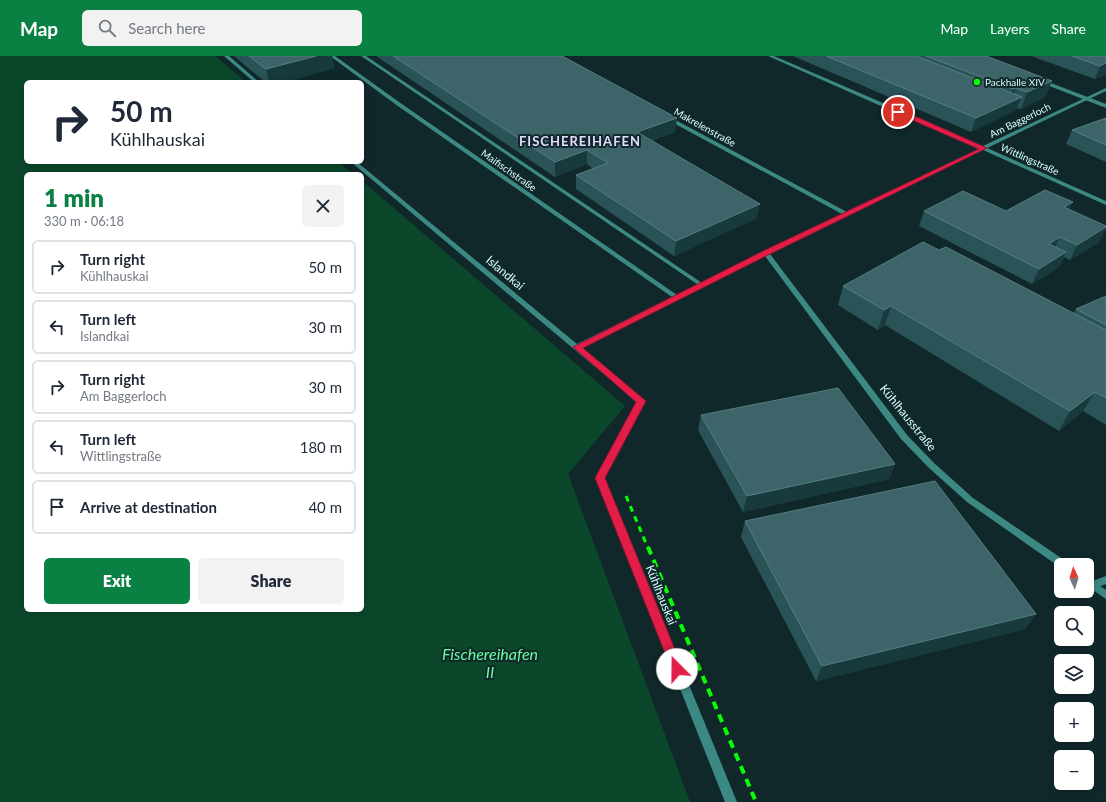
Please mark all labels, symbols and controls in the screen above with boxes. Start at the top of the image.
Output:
search box [82,10,362,46]
text: Map [20,17,58,40]
icon: search [96,17,118,39]
text: Search here [128,19,206,37]
text: Map [940,20,968,37]
text: Layers [990,20,1030,37]
text: Share [1052,20,1086,37]
place label: Packhalle XIV [985,76,1045,88]
marker: Packhalle XIV [972,77,982,87]
text: 50 m [110,94,173,128]
pin [881,95,915,129]
icon: right [44,96,96,148]
street label: Am Baggerloch [987,100,1053,140]
icon: arrive [887,101,909,123]
street label: Makrelenstraße [672,105,738,149]
text: Kühlhauskai [110,128,205,150]
district label: FISCHEREIHAFEN [519,133,641,149]
street label: Wittlingstraße [999,141,1061,177]
street label: Maifischstraße [479,147,539,193]
text: 1 min [44,183,104,212]
button: close [302,185,344,227]
text: 330 m · 06:18 [44,213,124,229]
text: Turn right [80,250,145,268]
street label: Islandkai [483,252,528,293]
icon: right [46,256,68,278]
text: 50 m [308,258,342,276]
text: Kühlhauskai [80,268,149,284]
text: Turn left [80,310,136,328]
icon: left [46,316,68,338]
text: 30 m [308,318,342,336]
text: Islandkai [80,328,129,344]
text: Turn right [80,370,145,388]
icon: right [46,376,68,398]
text: 30 m [308,378,342,396]
street label: Kühlhausstraße [877,381,940,454]
text: Am Baggerloch [80,388,166,404]
text: Turn left [80,430,136,448]
icon: left [46,436,68,458]
text: 180 m [300,438,342,456]
text: Wittlingstraße [80,448,161,464]
icon: arrive [46,496,68,518]
text: Arrive at destination [80,498,217,516]
text: 40 m [308,498,342,516]
button: Exit [44,558,190,604]
button: Share [198,558,344,604]
north arrow [1054,558,1094,598]
map controls [1054,558,1094,790]
street label: Kühlhauskai [643,563,680,627]
button: search [1054,606,1094,646]
water label: Fischereihafen II [442,644,538,681]
position arrow [656,648,698,690]
button: layers [1054,654,1094,694]
button: + [1054,702,1094,742]
button: − [1054,750,1094,790]

